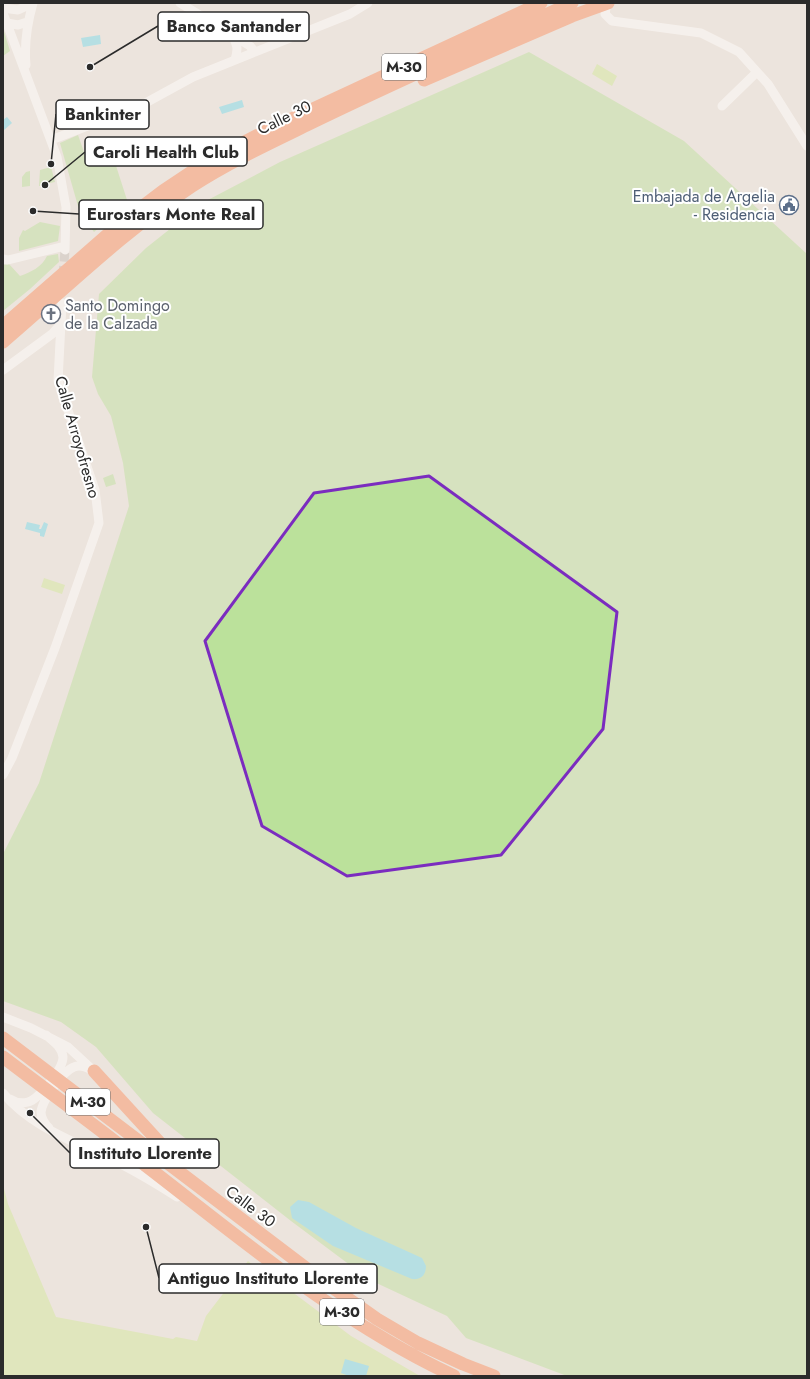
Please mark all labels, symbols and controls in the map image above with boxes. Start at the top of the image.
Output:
callout: Banco Santander [158,12,309,41]
text: Banco Santander [167,14,301,38]
road number: M-30 [382,54,426,80]
street label: Calle 30 [253,95,315,140]
callout: Bankinter [56,100,149,129]
text: Bankinter [65,102,141,126]
callout: Caroli Health Club [85,137,247,166]
text: Caroli Health Club [93,140,239,164]
place label: Embajada de Argelia - Residencia [633,185,775,226]
public building icon: Embajada de Argelia - Residencia [778,194,800,216]
callout: Eurostars Monte Real [79,200,263,229]
text: Eurostars Monte Real [87,202,255,226]
place label: Santo Domingo de la Calzada [65,294,170,335]
church icon: Santo Domingo de la Calzada [40,303,62,325]
street label: Calle Arroyofresno [49,373,106,501]
road number: M-30 [66,1089,110,1115]
callout: Instituto Llorente [70,1139,219,1168]
text: Instituto Llorente [78,1141,212,1165]
street label: Calle 30 [221,1180,281,1233]
callout: Antiguo Instituto Llorente [159,1264,377,1293]
text: Antiguo Instituto Llorente [166,1266,369,1290]
road number: M-30 [320,1299,364,1325]

